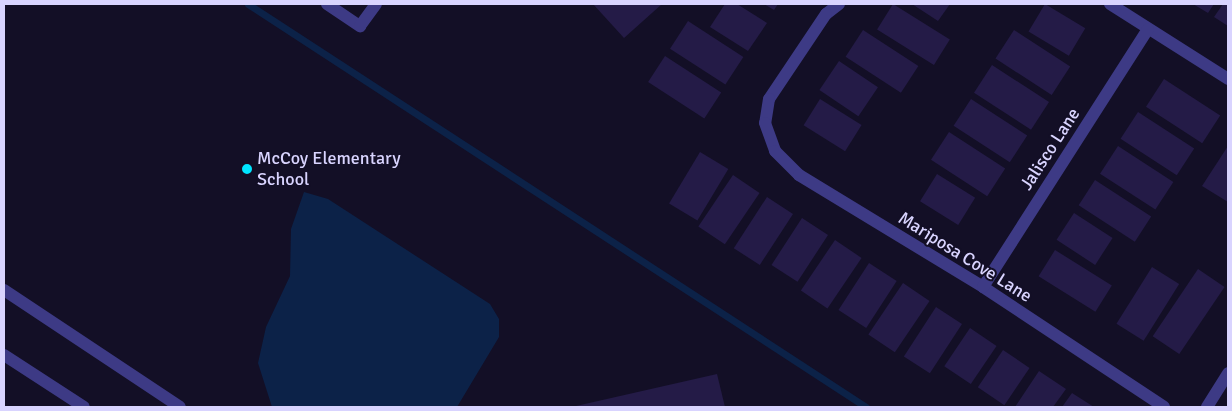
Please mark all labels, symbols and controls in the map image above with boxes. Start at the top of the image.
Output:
street label: Jalisco Lane [1015,104,1085,194]
place label: McCoy Elementary School [257,148,401,190]
marker: McCoy Elementary School [241,163,253,175]
street label: Mariposa Cove Lane [894,207,1036,307]

